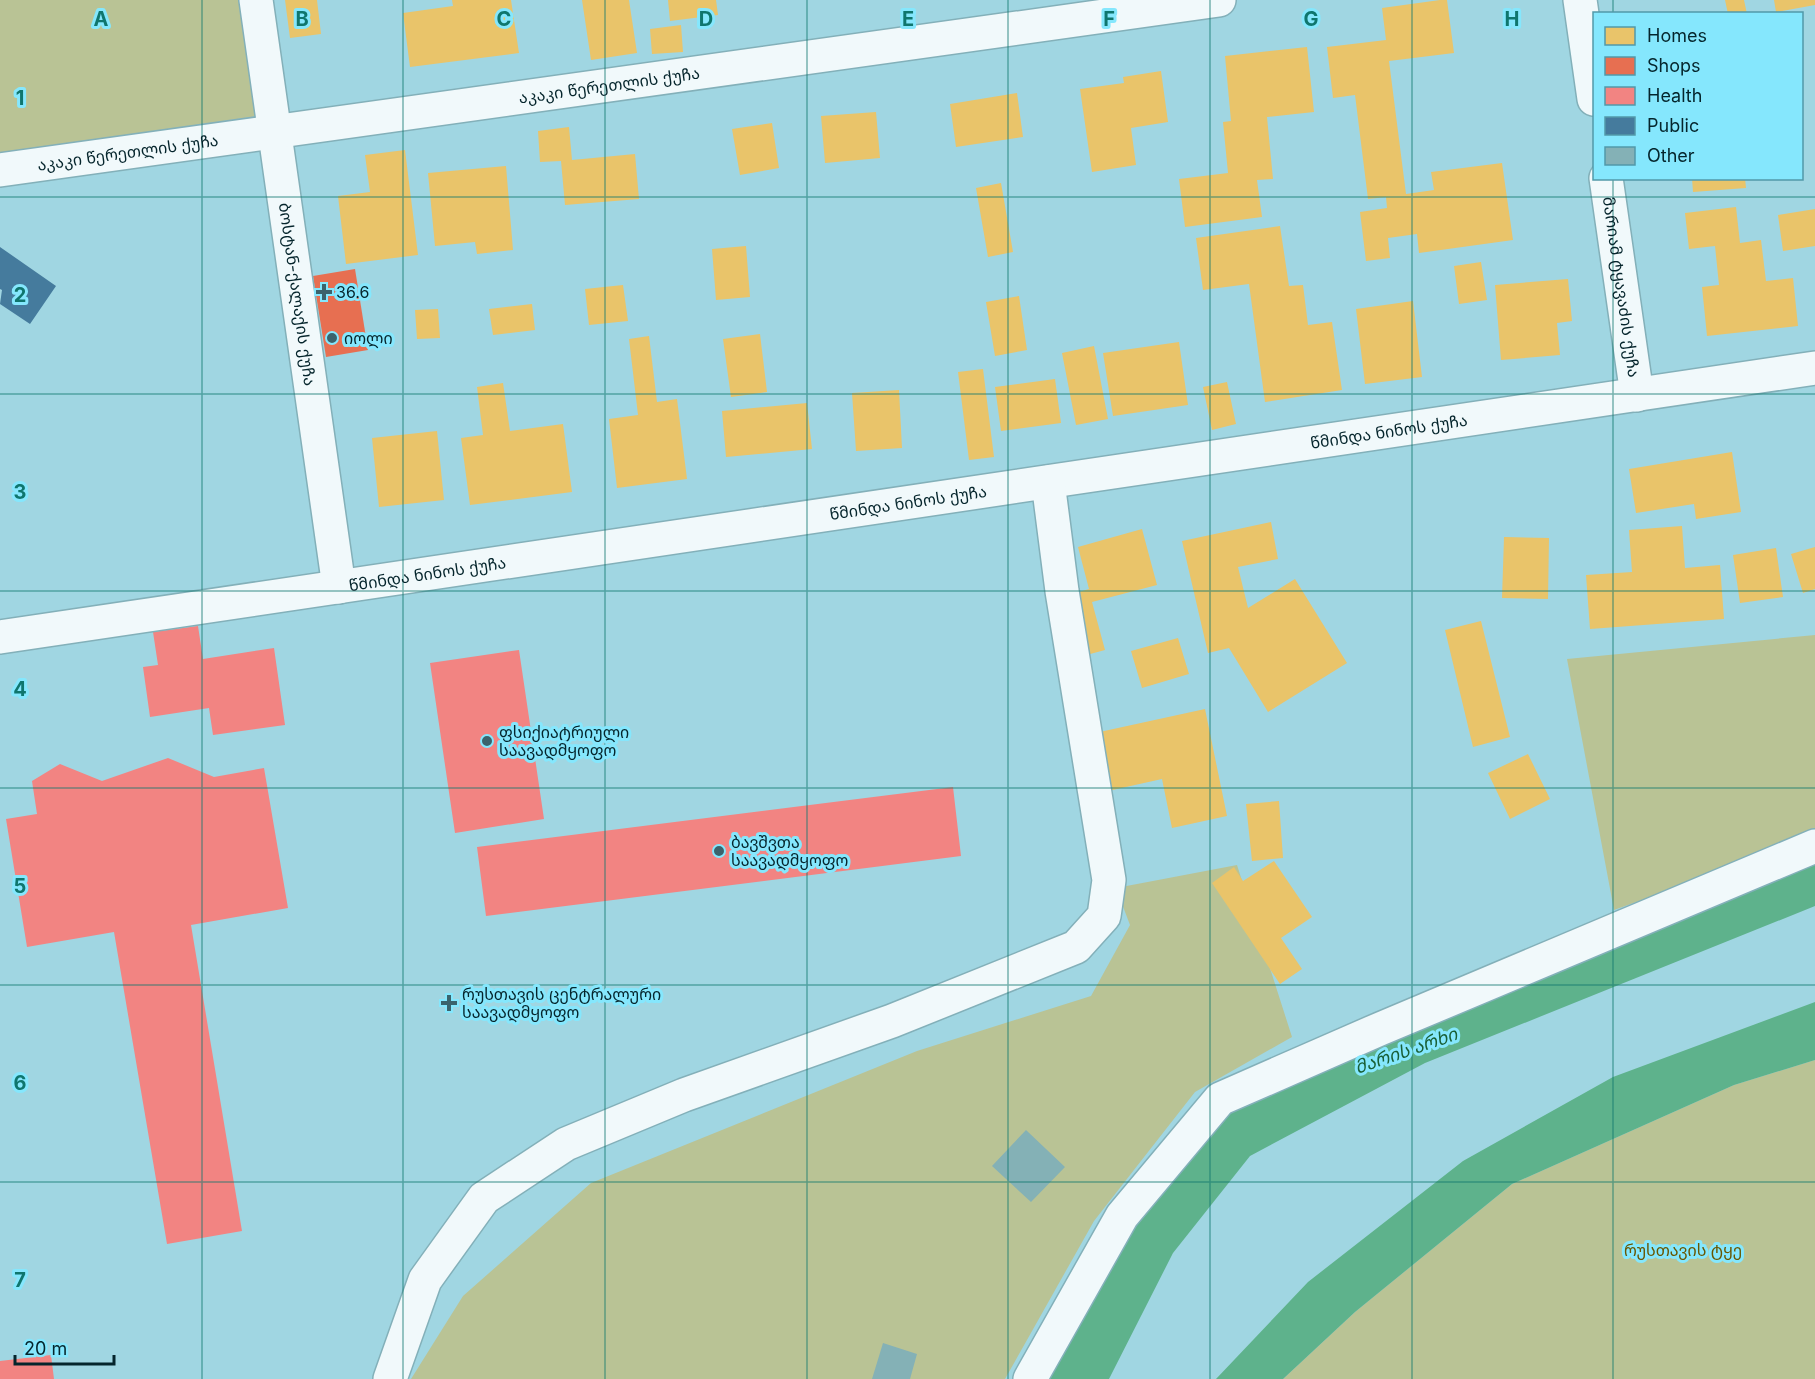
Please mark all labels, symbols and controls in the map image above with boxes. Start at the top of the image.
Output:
text: A [94,7,109,31]
text: B [295,7,309,31]
text: C [497,7,511,31]
text: D [699,7,713,31]
text: E [902,7,914,31]
text: F [1103,7,1115,31]
text: G [1303,7,1319,31]
text: H [1505,7,1519,31]
legend [1593,12,1803,180]
text: Homes [1647,25,1707,46]
text: Shops [1647,55,1701,76]
street label: აკაკი წერეთლის ქუჩა [517,63,701,108]
text: Health [1647,85,1702,106]
text: 1 [16,86,24,110]
text: Public [1647,115,1699,136]
street label: აკაკი წერეთლის ქუჩა [36,130,220,175]
text: Other [1647,145,1695,166]
street label: მარიამ ტყავაძის ქუჩა [1599,195,1644,378]
street label: ბოსტან-ქალაქის ქუჩა [275,201,320,387]
place label: 36.6 [336,282,369,302]
text: 2 [14,283,26,307]
marker: 36.6 [317,285,331,299]
place label: იოლი [344,328,393,349]
marker: იოლი [325,331,339,345]
street label: წმინდა ნინოს ქუჩა [1309,410,1469,453]
text: 3 [14,480,26,504]
street label: წმინდა ნინოს ქუჩა [828,481,988,524]
street label: წმინდა ნინოს ქუჩა [347,552,507,595]
text: 4 [13,677,27,701]
place label: ფსიქიატრიული საავადმყოფო [499,722,629,761]
marker: ფსიქიატრიული საავადმყოფო [480,734,494,748]
place label: ბავშვთა საავადმყოფო [731,832,848,871]
marker: ბავშვთა საავადმყოფო [712,844,726,858]
text: 5 [14,874,26,898]
place label: რუსთავის ცენტრალური საავადმყოფო [462,984,661,1023]
marker: რუსთავის ცენტრალური საავადმყოფო [440,994,458,1012]
water label: მარის არხი [1352,1023,1460,1078]
text: 6 [14,1071,27,1095]
park label: რუსთავის ტყე [1624,1240,1742,1260]
text: 7 [14,1268,26,1292]
scale bar [15,1328,114,1366]
text: 20 m [24,1338,67,1359]

